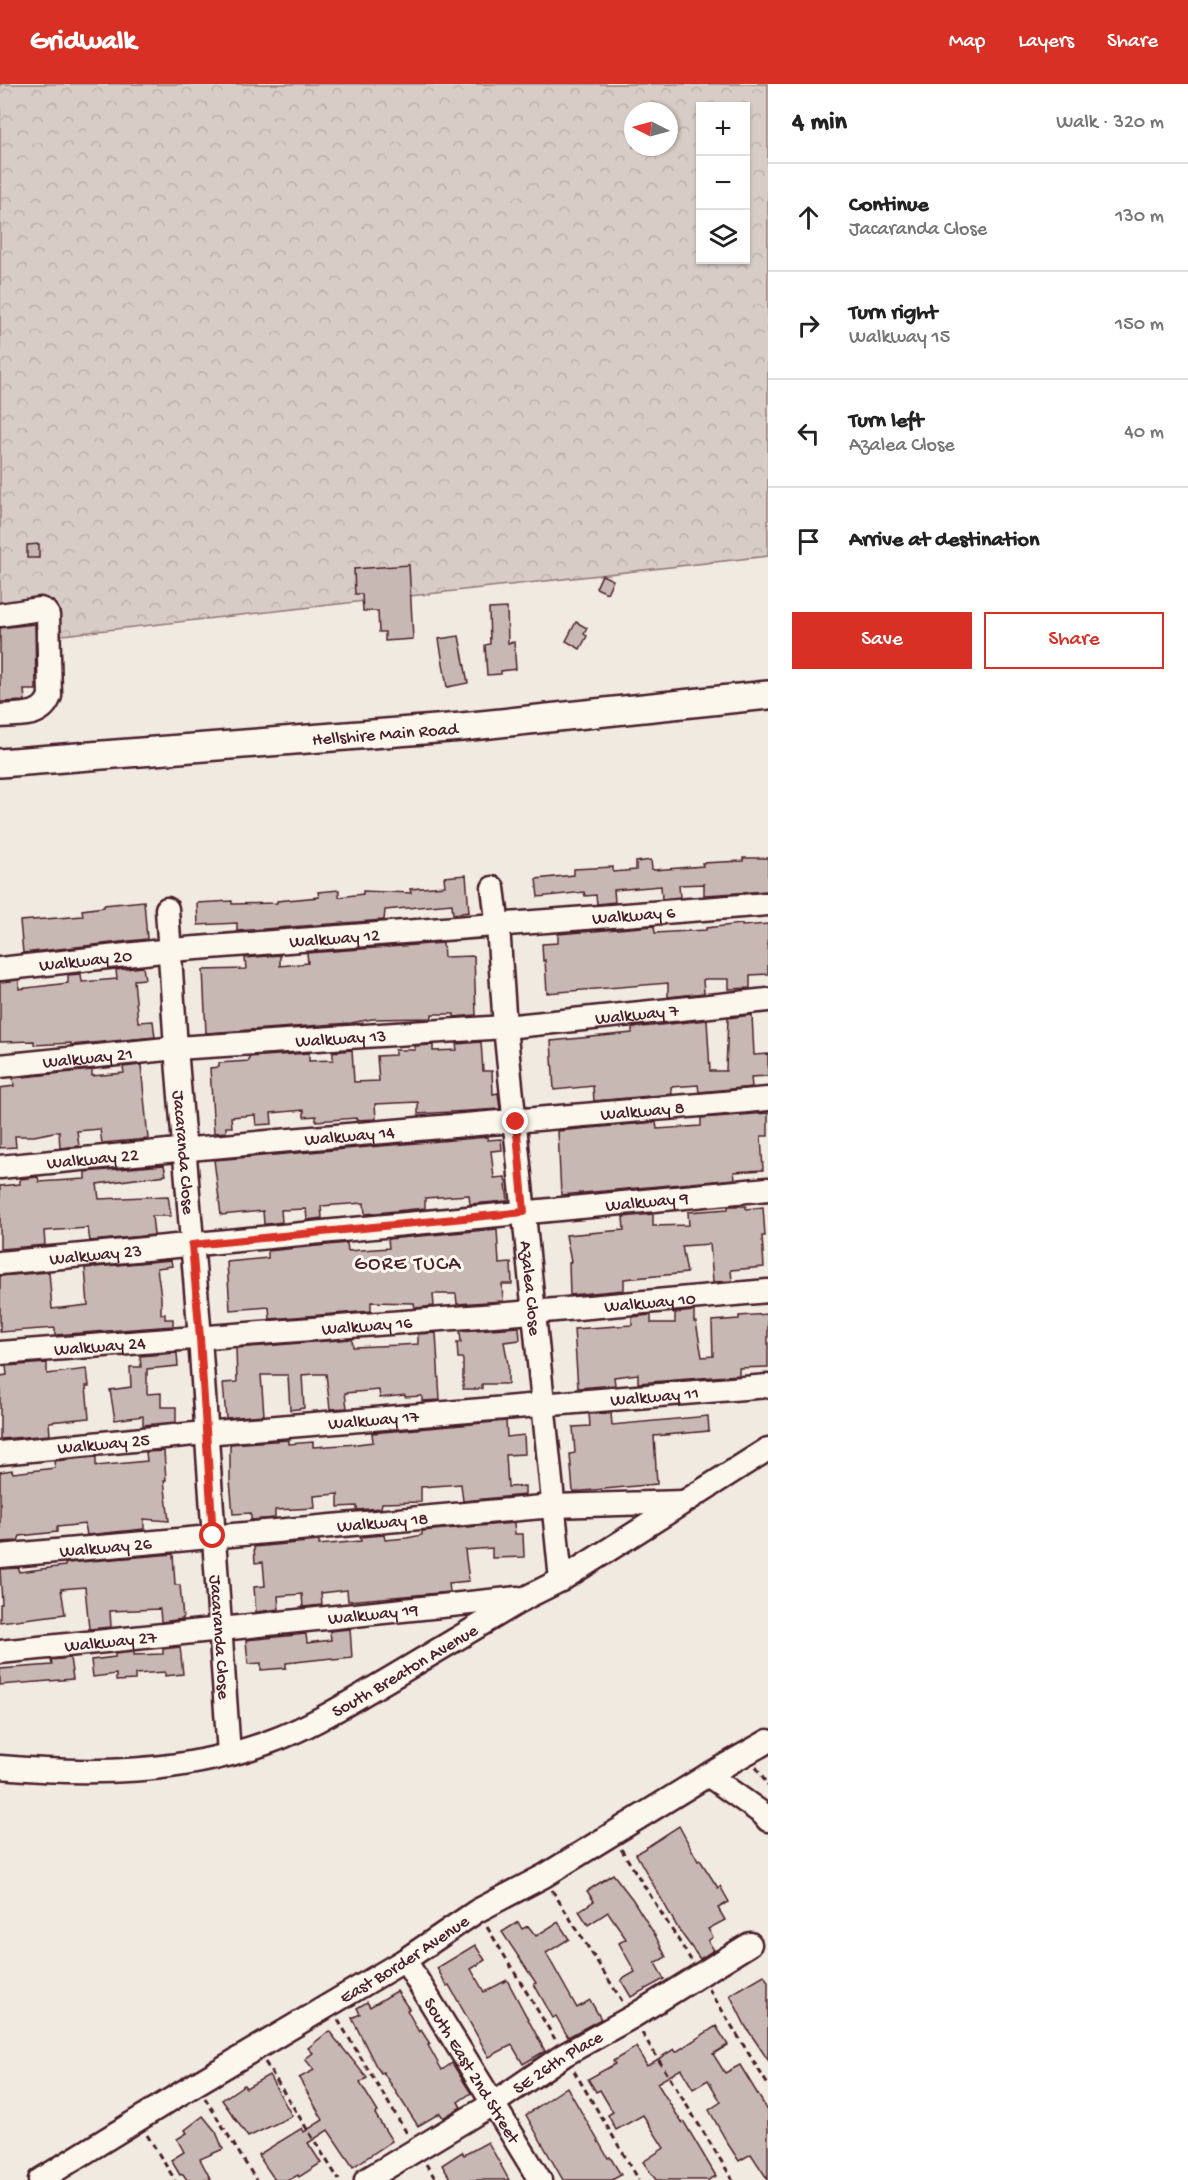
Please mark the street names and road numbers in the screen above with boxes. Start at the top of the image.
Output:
street label: Hellshire Main Road [311,719,460,752]
street label: Walkway 6 [591,903,677,931]
street label: Walkway 12 [289,926,381,954]
street label: Walkway 20 [38,946,133,978]
street label: Walkway 7 [594,1001,680,1031]
street label: Walkway 13 [295,1027,387,1053]
street label: Walkway 21 [42,1044,134,1075]
street label: Jacaranda Close [167,1090,198,1216]
street label: Walkway 8 [600,1098,686,1127]
street label: Walkway 14 [304,1123,396,1152]
street label: Walkway 22 [46,1146,140,1175]
street label: Walkway 9 [605,1189,690,1218]
street label: Azalea Close [514,1240,544,1337]
street label: Walkway 23 [49,1241,143,1271]
street label: Walkway 10 [603,1289,697,1319]
street label: Walkway 16 [321,1313,414,1341]
street label: Walkway 24 [53,1334,147,1362]
street label: Walkway 11 [609,1384,700,1412]
street label: Walkway 17 [327,1407,421,1436]
street label: Walkway 25 [57,1430,151,1460]
street label: Walkway 18 [336,1509,429,1538]
street label: Walkway 26 [59,1534,154,1564]
street label: Jacaranda Close [204,1574,233,1701]
street label: Walkway 19 [327,1600,419,1631]
street label: South Breaton Avenue [329,1620,483,1723]
street label: Walkway 27 [64,1628,158,1658]
street label: East Border Avenue [337,1911,474,2009]
street label: South East 2nd Street [418,1995,524,2149]
street label: SE 26th Place [510,2027,608,2100]

